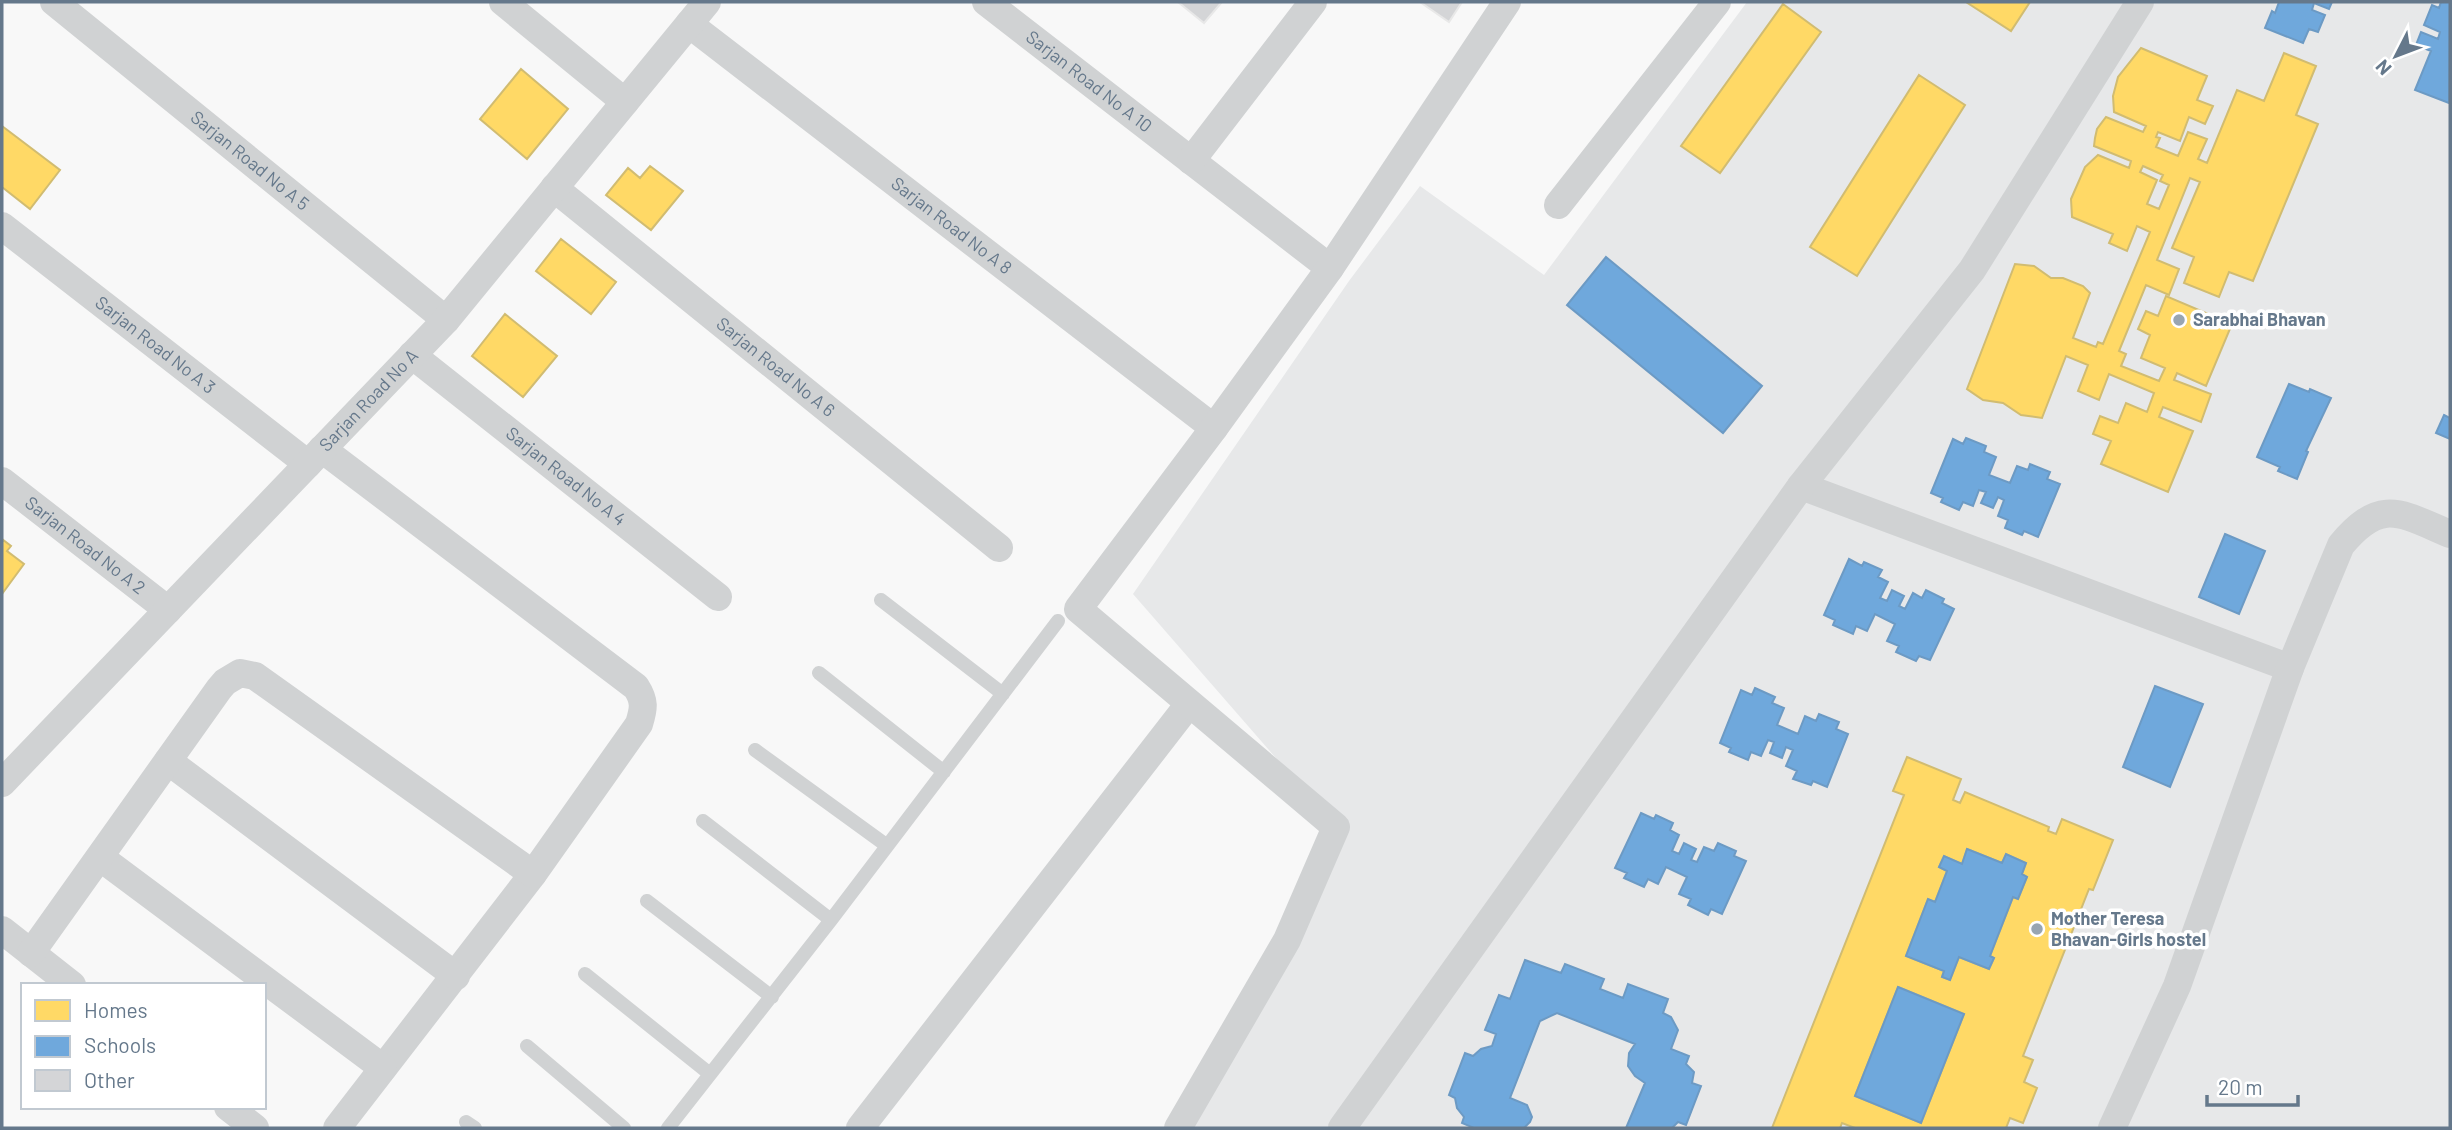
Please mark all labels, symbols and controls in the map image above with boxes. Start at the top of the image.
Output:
north arrow [2361,21,2431,91]
street label: Sarjan Road No A 10 [1022,25,1157,136]
text: N [2370,55,2396,80]
street label: Sarjan Road No A 5 [187,105,314,215]
street label: Sarjan Road No A 8 [887,172,1017,278]
street label: Sarjan Road No A 3 [91,291,220,398]
place label: Sarabhai Bhavan [2193,308,2326,330]
street label: Sarjan Road No A 6 [713,312,840,421]
marker: Sarabhai Bhavan [2171,312,2187,328]
street label: Sarjan Road No A [314,344,422,455]
street label: Sarjan Road No A 4 [502,422,631,530]
street label: Sarjan Road No A 2 [21,491,150,598]
place label: Mother Teresa Bhavan-Girls hostel [2051,907,2206,950]
marker: Mother Teresa Bhavan-Girls hostel [2029,921,2045,937]
legend [21,983,266,1109]
text: Homes [84,997,148,1022]
text: Schools [84,1032,156,1057]
scale bar [2207,1064,2298,1108]
text: Other [84,1067,135,1092]
text: 20 m [2218,1074,2263,1099]

